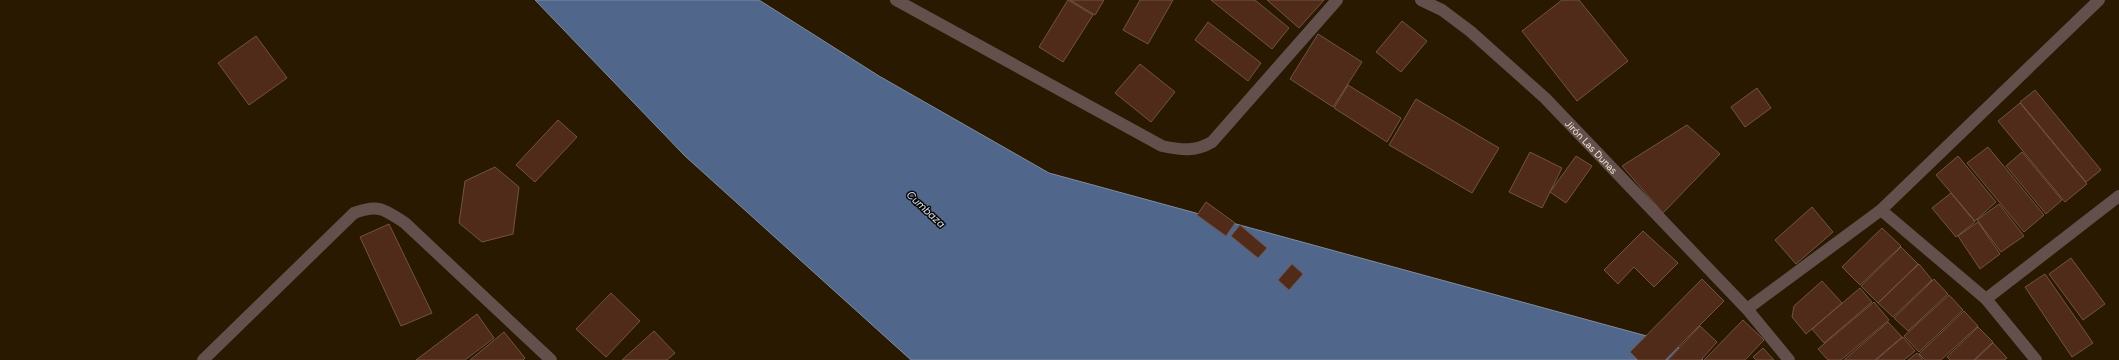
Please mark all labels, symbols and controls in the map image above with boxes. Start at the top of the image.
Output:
street label: Jirón Las Dunas [1562,117,1620,177]
water label: Cumbaza [904,188,948,231]

